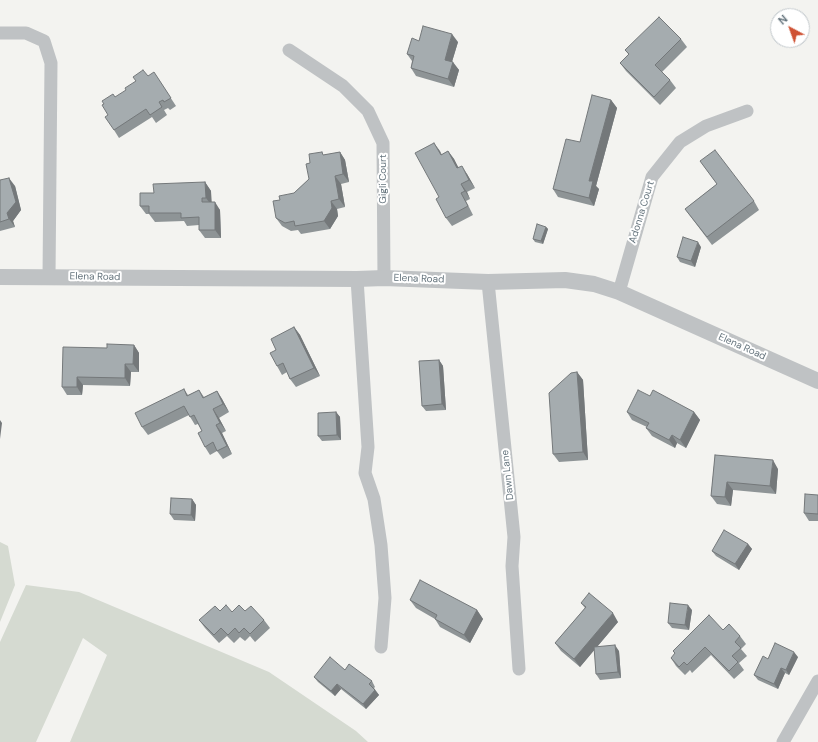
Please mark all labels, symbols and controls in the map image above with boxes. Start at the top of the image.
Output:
north arrow [770,8,810,48]
text: N [775,12,790,28]
street label: Gigli Court [377,154,389,204]
street label: Adonna Court [627,179,657,245]
street label: Elena Road [70,271,120,283]
street label: Elena Road [393,272,445,286]
street label: Elena Road [716,331,768,363]
street label: Dawn Lane [499,449,517,501]

